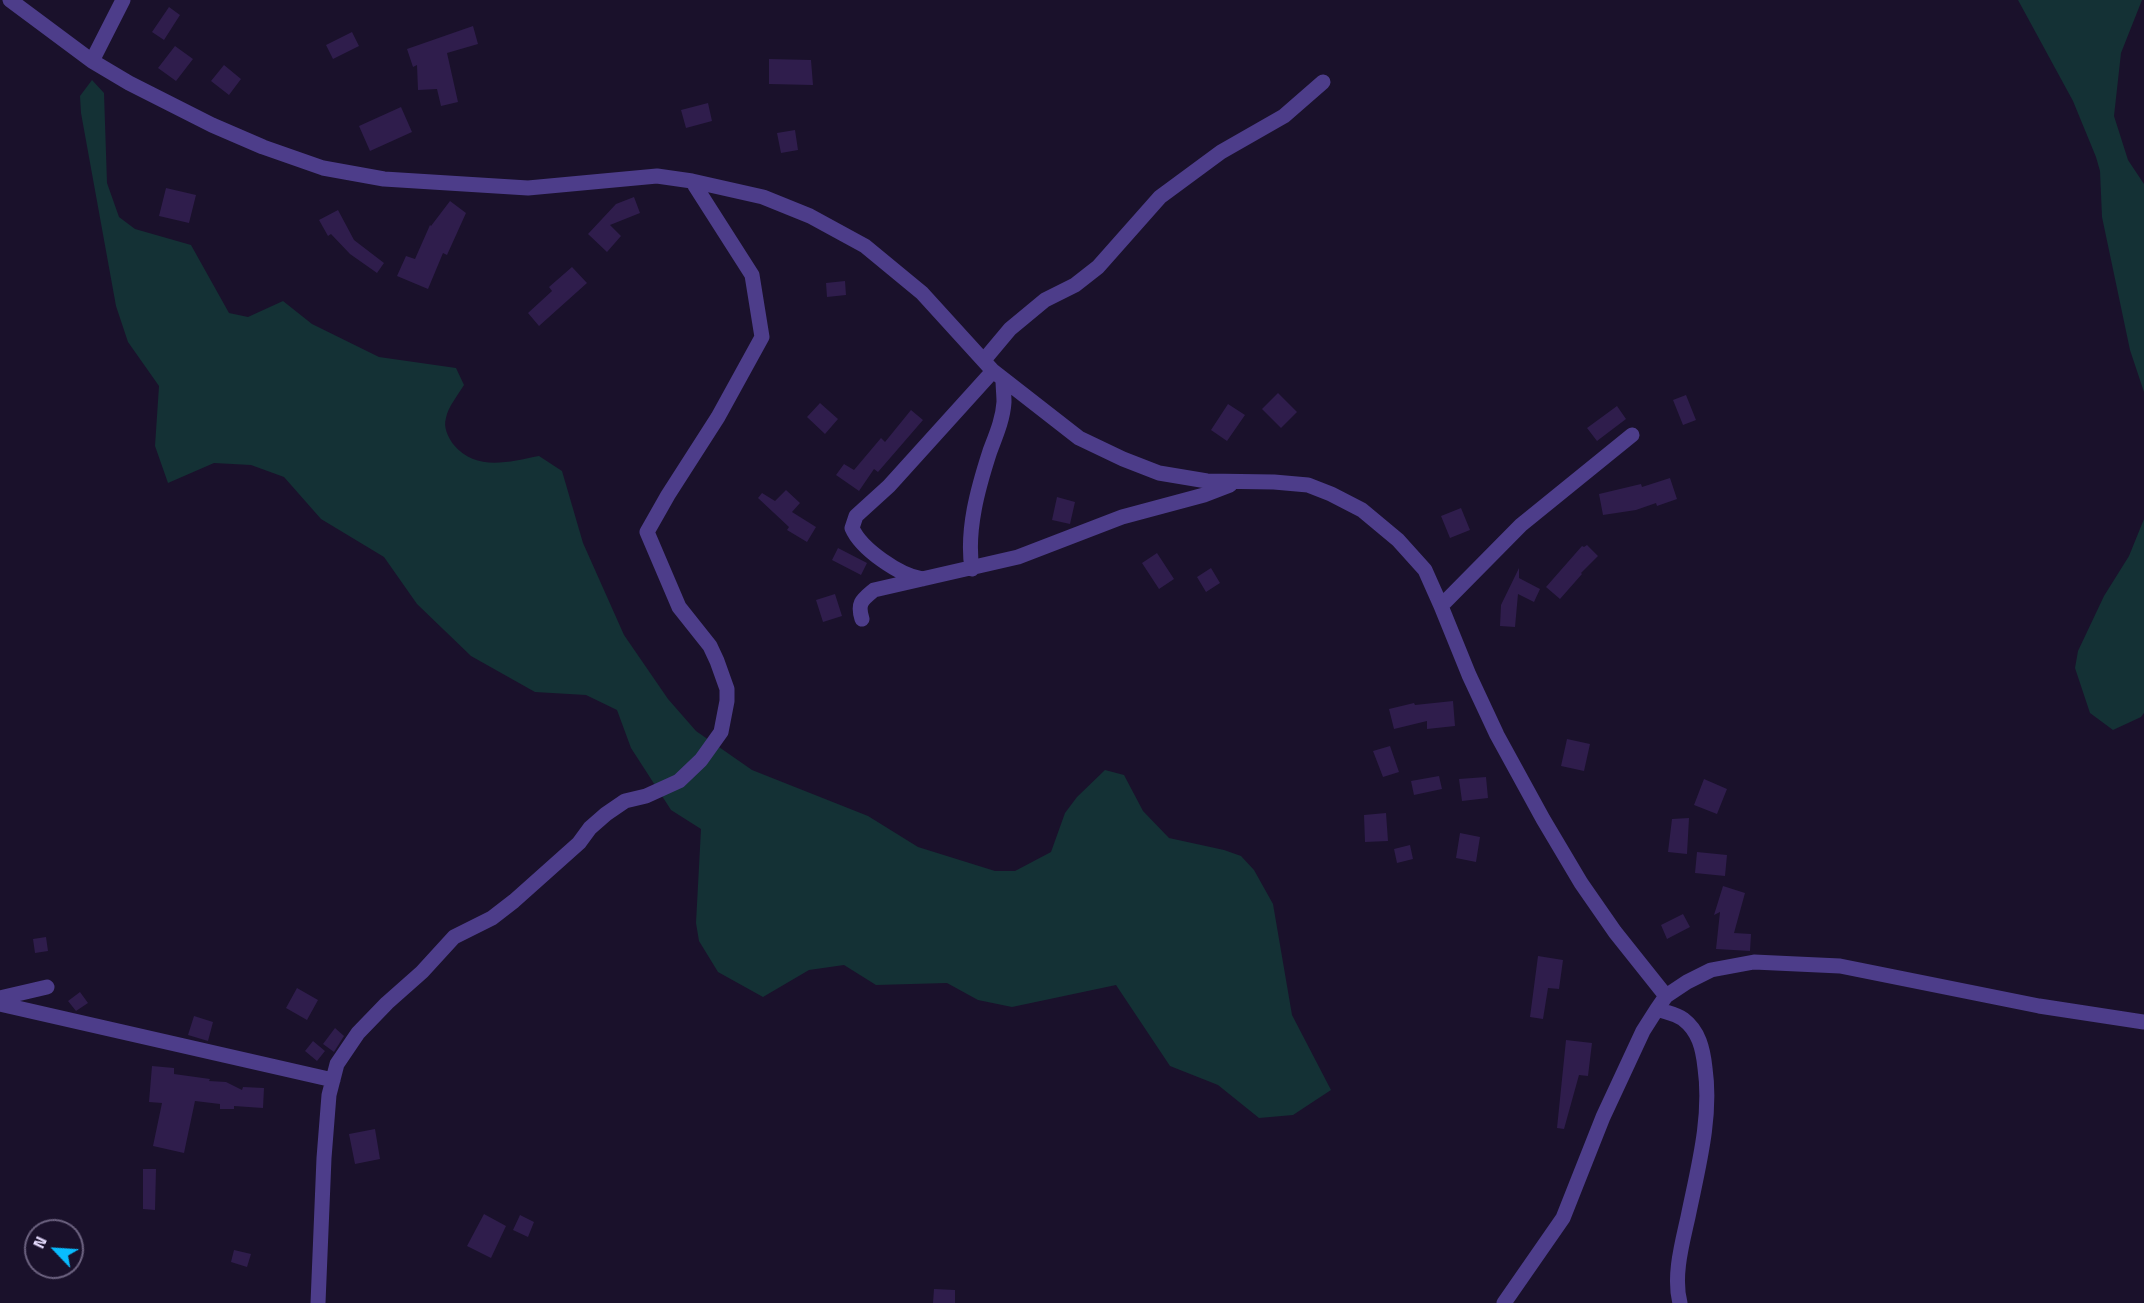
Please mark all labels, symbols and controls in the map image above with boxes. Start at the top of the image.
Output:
north arrow [24,1219,84,1279]
text: N [26,1232,53,1252]

